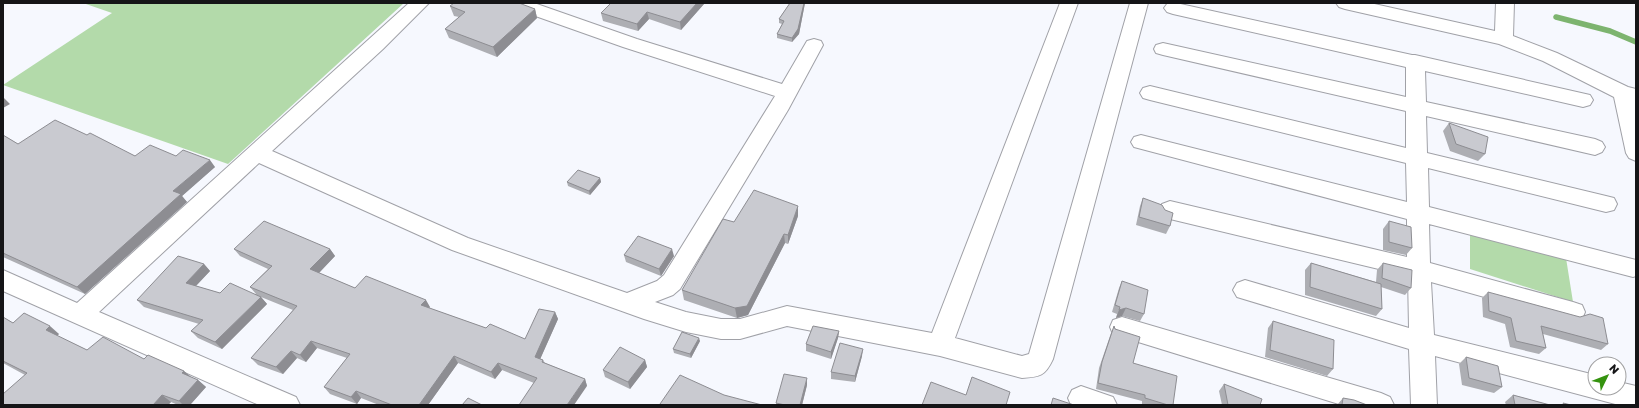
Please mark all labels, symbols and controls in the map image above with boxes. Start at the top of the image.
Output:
north arrow [1587,356,1627,396]
text: N [1607,361,1622,376]

